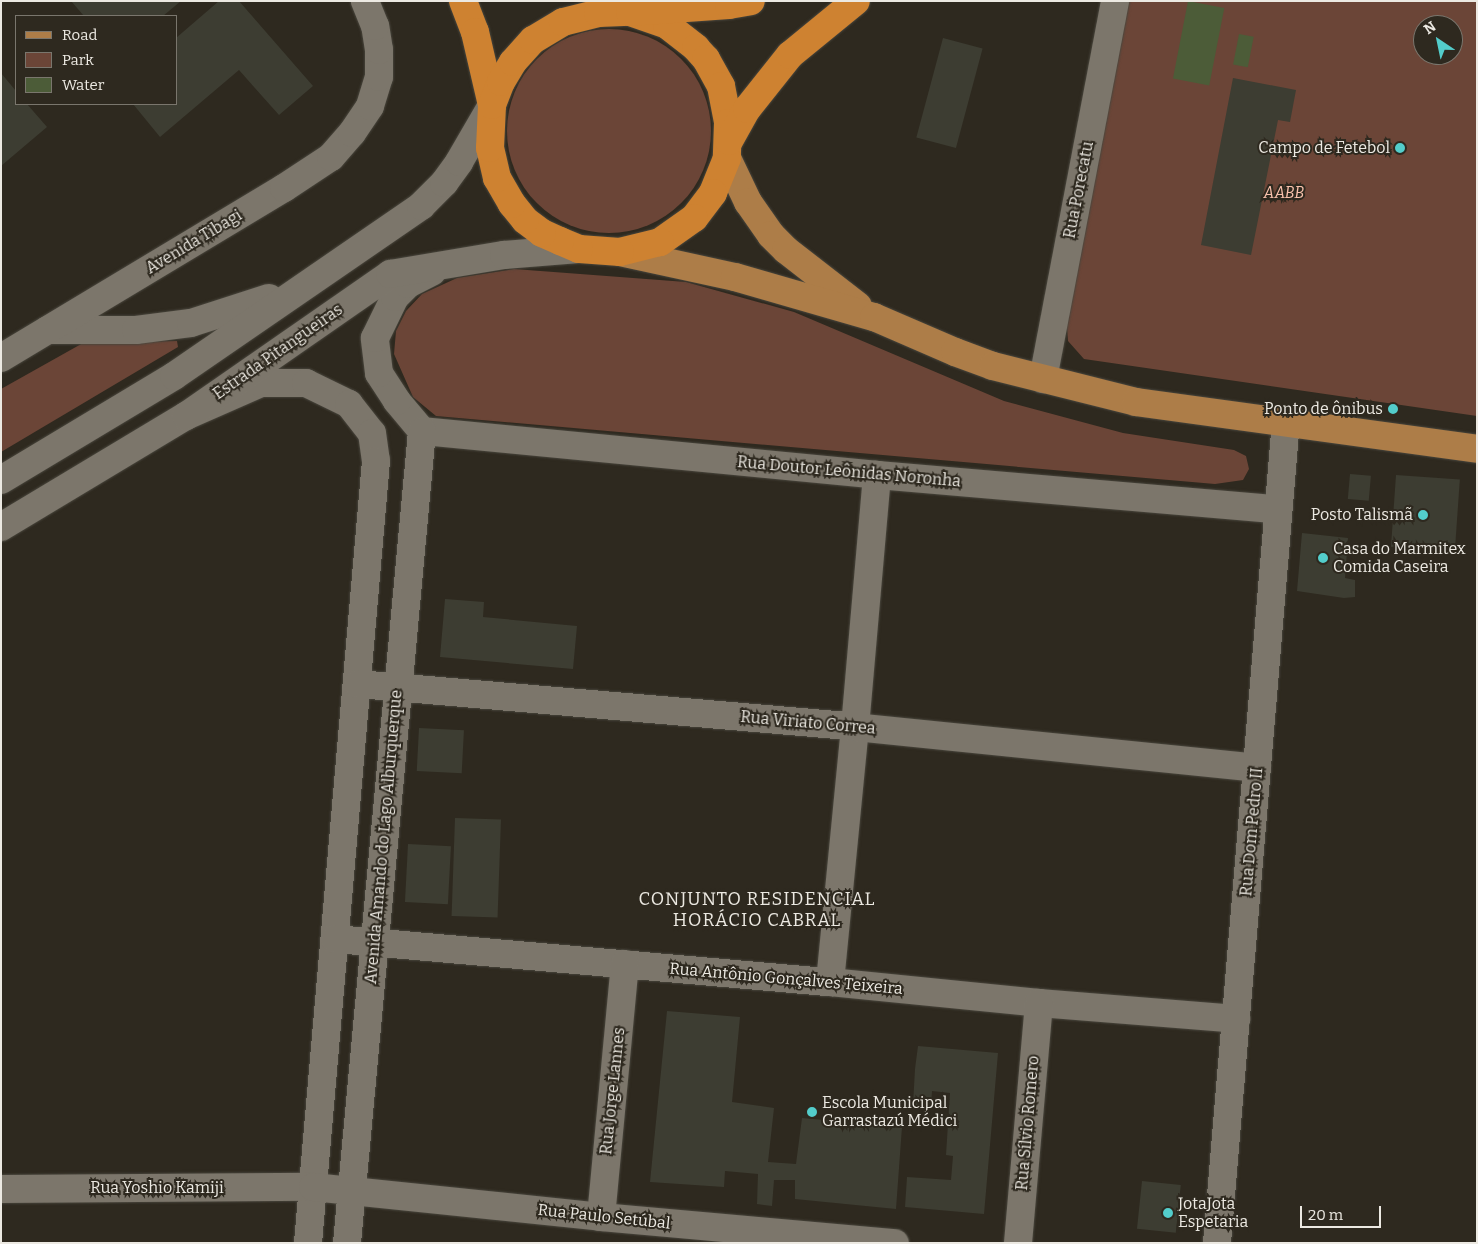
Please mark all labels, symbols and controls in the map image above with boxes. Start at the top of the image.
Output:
legend [15,15,178,105]
north arrow [1413,15,1463,65]
text: N [1421,18,1439,38]
text: Road [62,26,97,44]
text: Park [62,51,94,69]
text: Water [62,76,104,94]
place label: Campo de Fetebol [1258,138,1390,158]
street label: Rua Porecatu [1060,140,1098,240]
marker: Campo de Fetebol [1394,142,1406,154]
park label: AABB [1264,183,1304,203]
street label: Avenida Tibagi [142,206,246,278]
street label: Estrada Pitangueiras [210,300,346,404]
place label: Ponto de ônibus [1264,399,1383,419]
marker: Ponto de ônibus [1387,403,1399,415]
street label: Rua Doutor Leônidas Noronha [736,453,962,491]
place label: Posto Talismã [1311,505,1413,525]
marker: Posto Talismã [1417,509,1429,521]
place label: Casa do Marmitex Comida Caseira [1333,539,1466,577]
marker: Casa do Marmitex Comida Caseira [1317,552,1329,564]
street label: Avenida Amando do Lago Alburquerque [362,689,406,985]
street label: Rua Viriato Correa [740,708,876,738]
street label: Rua Dom Pedro II [1237,767,1267,897]
district label: CONJUNTO RESIDENCIAL HORÁCIO CABRAL [636,889,878,932]
street label: Rua Antônio Gonçalves Teixeira [669,959,903,999]
street label: Rua Jorge Lannes [597,1026,629,1156]
street label: Rua Sílvio Romero [1013,1055,1043,1191]
place label: Escola Municipal Garrastazú Médici [822,1093,957,1131]
marker: Escola Municipal Garrastazú Médici [806,1106,818,1118]
street label: Rua Yoshio Kamiji [90,1178,224,1198]
place label: JotaJota Espetaria [1178,1194,1248,1232]
scale bar [1303,1196,1384,1228]
street label: Rua Paulo Setúbal [537,1200,671,1234]
text: 20 m [1308,1206,1343,1224]
marker: JotaJota Espetaria [1162,1207,1174,1219]

